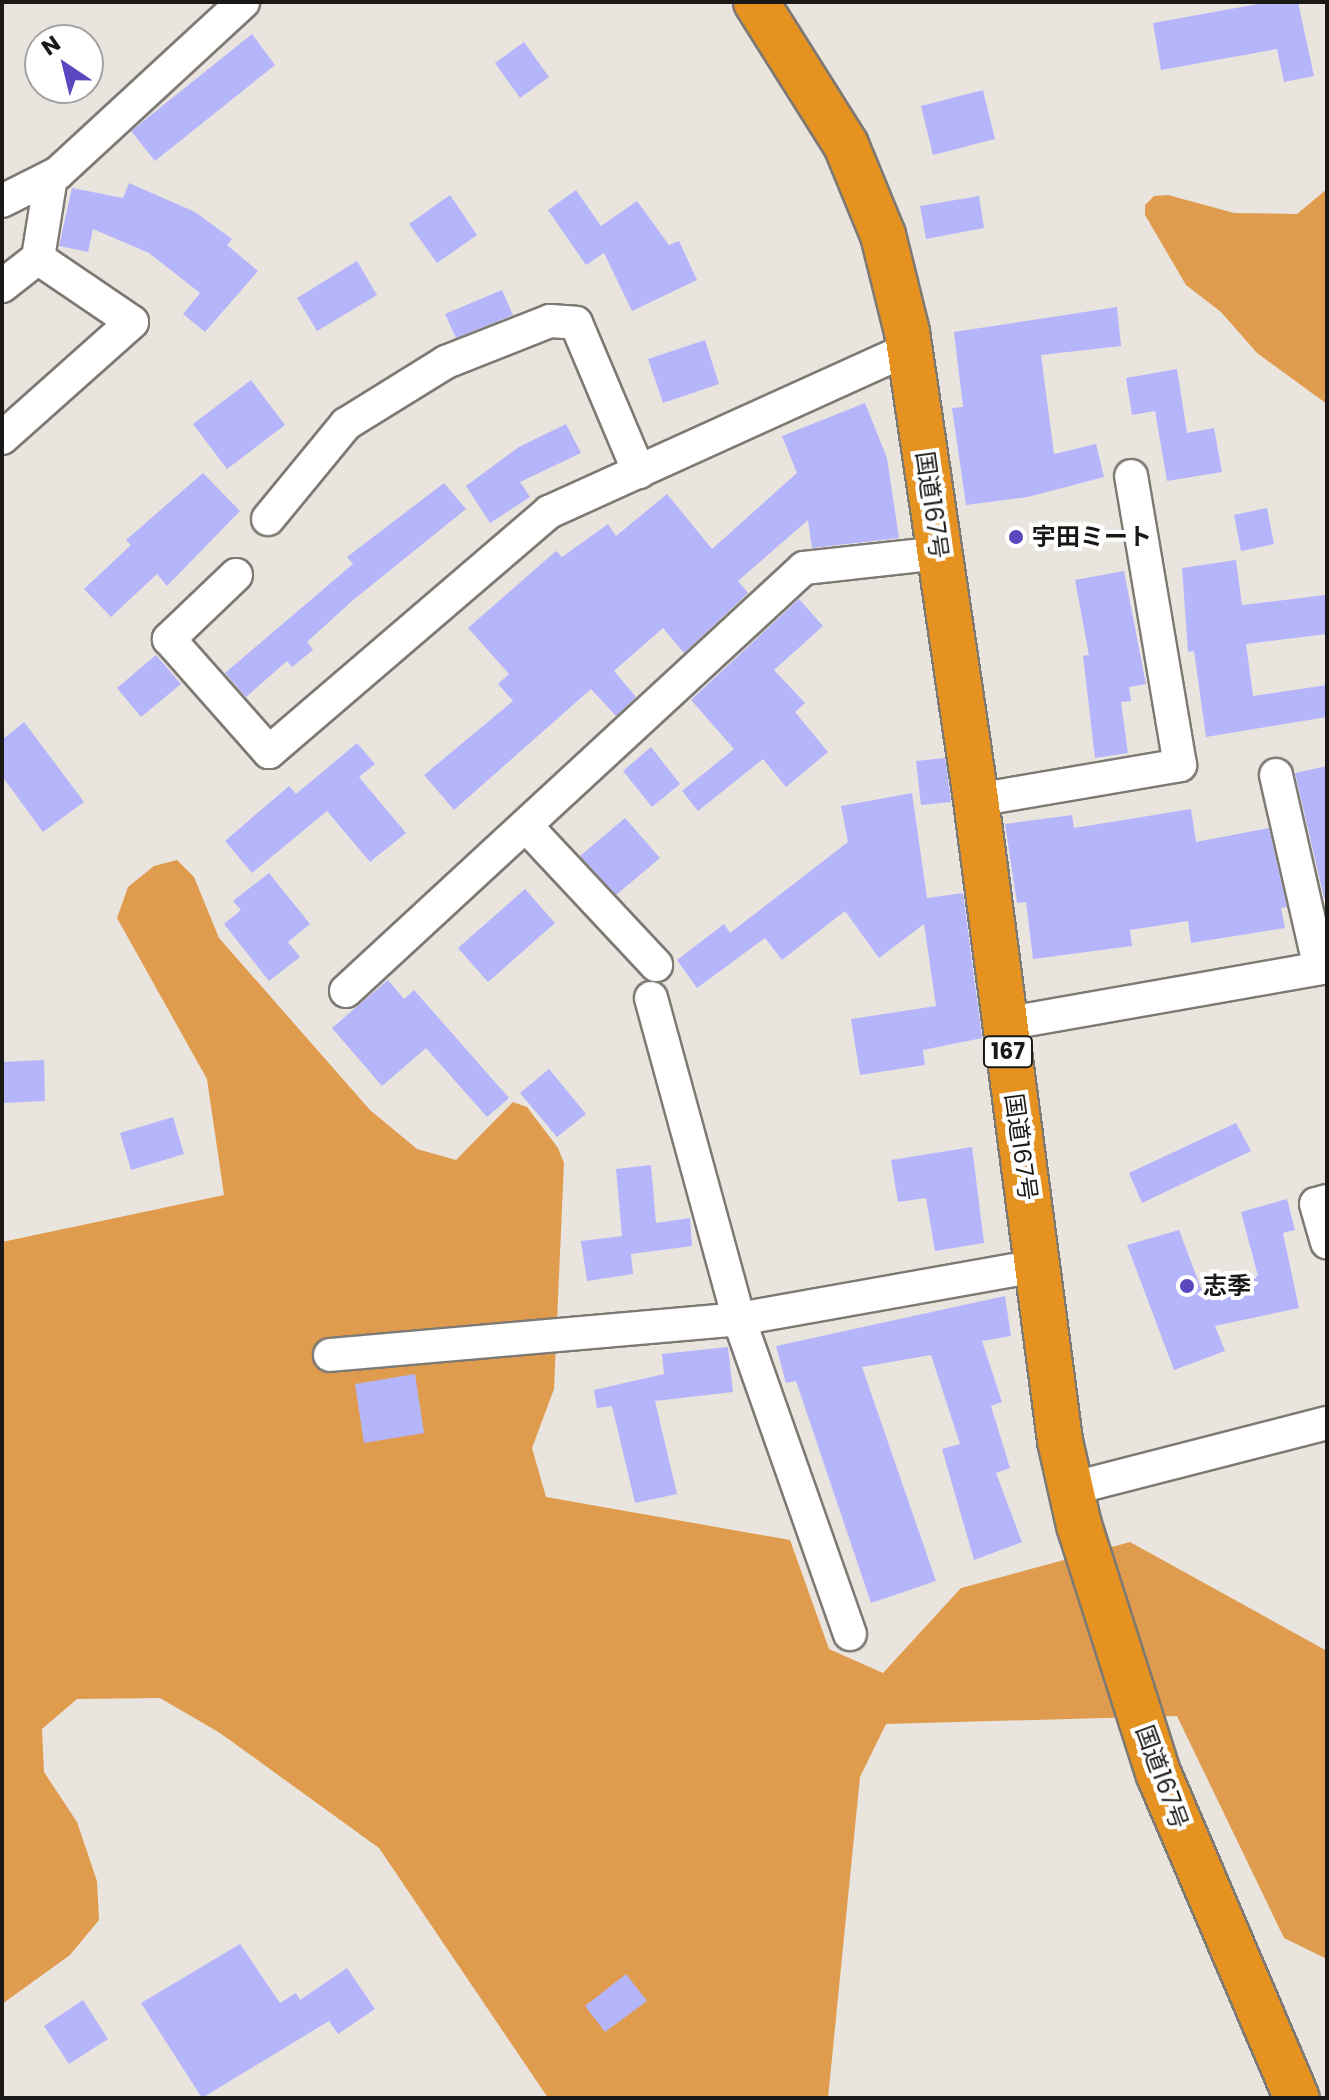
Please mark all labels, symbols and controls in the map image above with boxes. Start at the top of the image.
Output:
north arrow [24,24,104,104]
text: N [35,28,67,63]
street label: 国道167号 [910,450,954,560]
place label: 宇田ミート [1032,523,1152,551]
marker: 宇田ミート [1007,528,1025,546]
road number: 167 [982,1034,1034,1070]
street label: 国道167号 [999,1092,1043,1202]
place label: 志季 [1203,1272,1251,1300]
marker: 志季 [1178,1277,1196,1295]
street label: 国道167号 [1130,1721,1194,1833]

